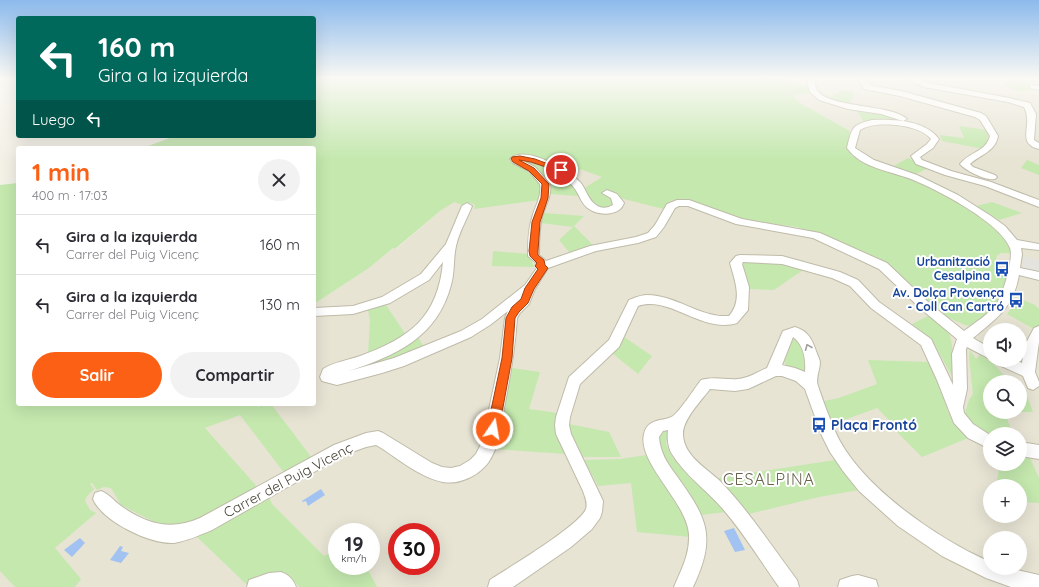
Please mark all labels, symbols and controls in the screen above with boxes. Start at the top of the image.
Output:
text: 160 m [98,29,175,64]
icon: left [32,32,84,84]
text: Gira a la izquierda [98,64,249,87]
icon: left [83,108,105,130]
text: Luego [32,110,75,129]
pin [544,153,578,187]
text: 1 min [32,157,90,187]
button: close [258,159,300,201]
icon: arrive [550,159,572,181]
text: 400 m · 17:03 [32,187,108,203]
text: Gira a la izquierda [66,227,198,246]
icon: left [32,234,54,256]
text: 160 m [260,235,300,254]
text: Carrer del Puig Vicenç [66,246,199,262]
place label: Urbanització Cesalpina [916,254,991,283]
bus stop icon: Urbanització Cesalpina [993,260,1011,278]
place label: Av. Dolça Provença - Coll Can Cartró [893,285,1004,314]
text: Gira a la izquierda [66,287,198,306]
bus stop icon: Av. Dolça Provença - Coll Can Cartró [1007,291,1025,309]
icon: left [32,294,54,316]
text: 130 m [260,295,300,314]
text: Carrer del Puig Vicenç [66,306,199,322]
map controls [983,323,1027,575]
button: sound [983,323,1027,367]
one-way arrow [804,343,812,350]
button: Salir [32,352,162,398]
button: Compartir [170,352,300,398]
button: search [983,375,1027,419]
position arrow [472,408,514,450]
bus stop icon: Plaça Frontó [810,416,828,434]
place label: Plaça Frontó [831,416,917,434]
button: layers [983,427,1027,471]
street label: Carrer del Puig Vicenç [221,438,355,522]
district label: CESALPINA [723,469,815,489]
button: + [983,479,1027,523]
speed limit sign: 30 [388,523,440,575]
text: 19 [344,531,364,556]
button: − [983,531,1027,575]
text: km/h [341,552,367,565]

